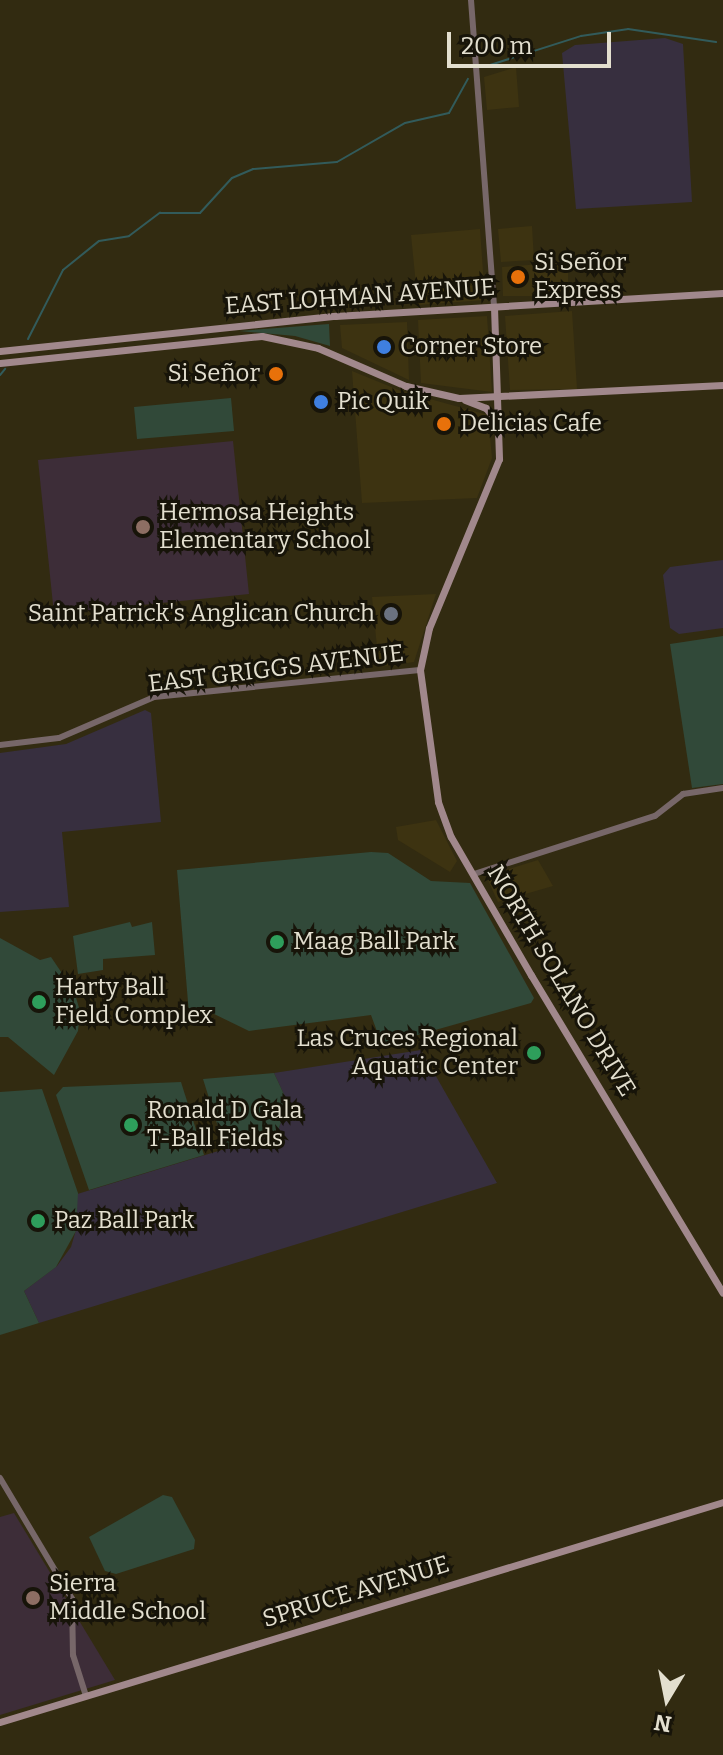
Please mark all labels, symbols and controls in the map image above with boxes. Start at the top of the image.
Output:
scale bar [451,16,615,66]
text: 200 m [461,32,533,60]
place label: Si Señor Express [534,249,626,305]
marker: Si Señor Express [509,268,527,286]
street label: EAST LOHMAN AVENUE [224,273,496,321]
place label: Corner Store [400,333,542,361]
marker: Corner Store [375,338,393,356]
place label: Si Señor [168,360,260,388]
marker: Si Señor [267,365,285,383]
place label: Pic Quik [337,388,429,416]
marker: Pic Quik [312,393,330,411]
place label: Delicias Cafe [460,410,602,438]
marker: Delicias Cafe [435,415,453,433]
place label: Hermosa Heights Elementary School [159,499,371,555]
marker: Hermosa Heights Elementary School [134,518,152,536]
place label: Saint Patrick's Anglican Church [28,600,375,628]
marker: Saint Patrick's Anglican Church [382,605,400,623]
street label: EAST GRIGGS AVENUE [147,639,405,699]
street label: NORTH SOLANO DRIVE [481,860,641,1102]
place label: Maag Ball Park [293,928,456,956]
marker: Maag Ball Park [268,933,286,951]
place label: Harty Ball Field Complex [55,974,213,1030]
marker: Harty Ball Field Complex [30,993,48,1011]
place label: Las Cruces Regional Aquatic Center [297,1025,518,1081]
marker: Las Cruces Regional Aquatic Center [525,1044,543,1062]
place label: Ronald D Gala T-Ball Fields [147,1097,303,1153]
marker: Ronald D Gala T-Ball Fields [122,1116,140,1134]
place label: Paz Ball Park [54,1207,194,1235]
marker: Paz Ball Park [29,1212,47,1230]
street label: SPRUCE AVENUE [259,1550,453,1634]
place label: Sierra Middle School [49,1570,206,1626]
marker: Sierra Middle School [24,1589,42,1607]
north arrow [627,1659,707,1739]
text: N [652,1708,673,1738]

